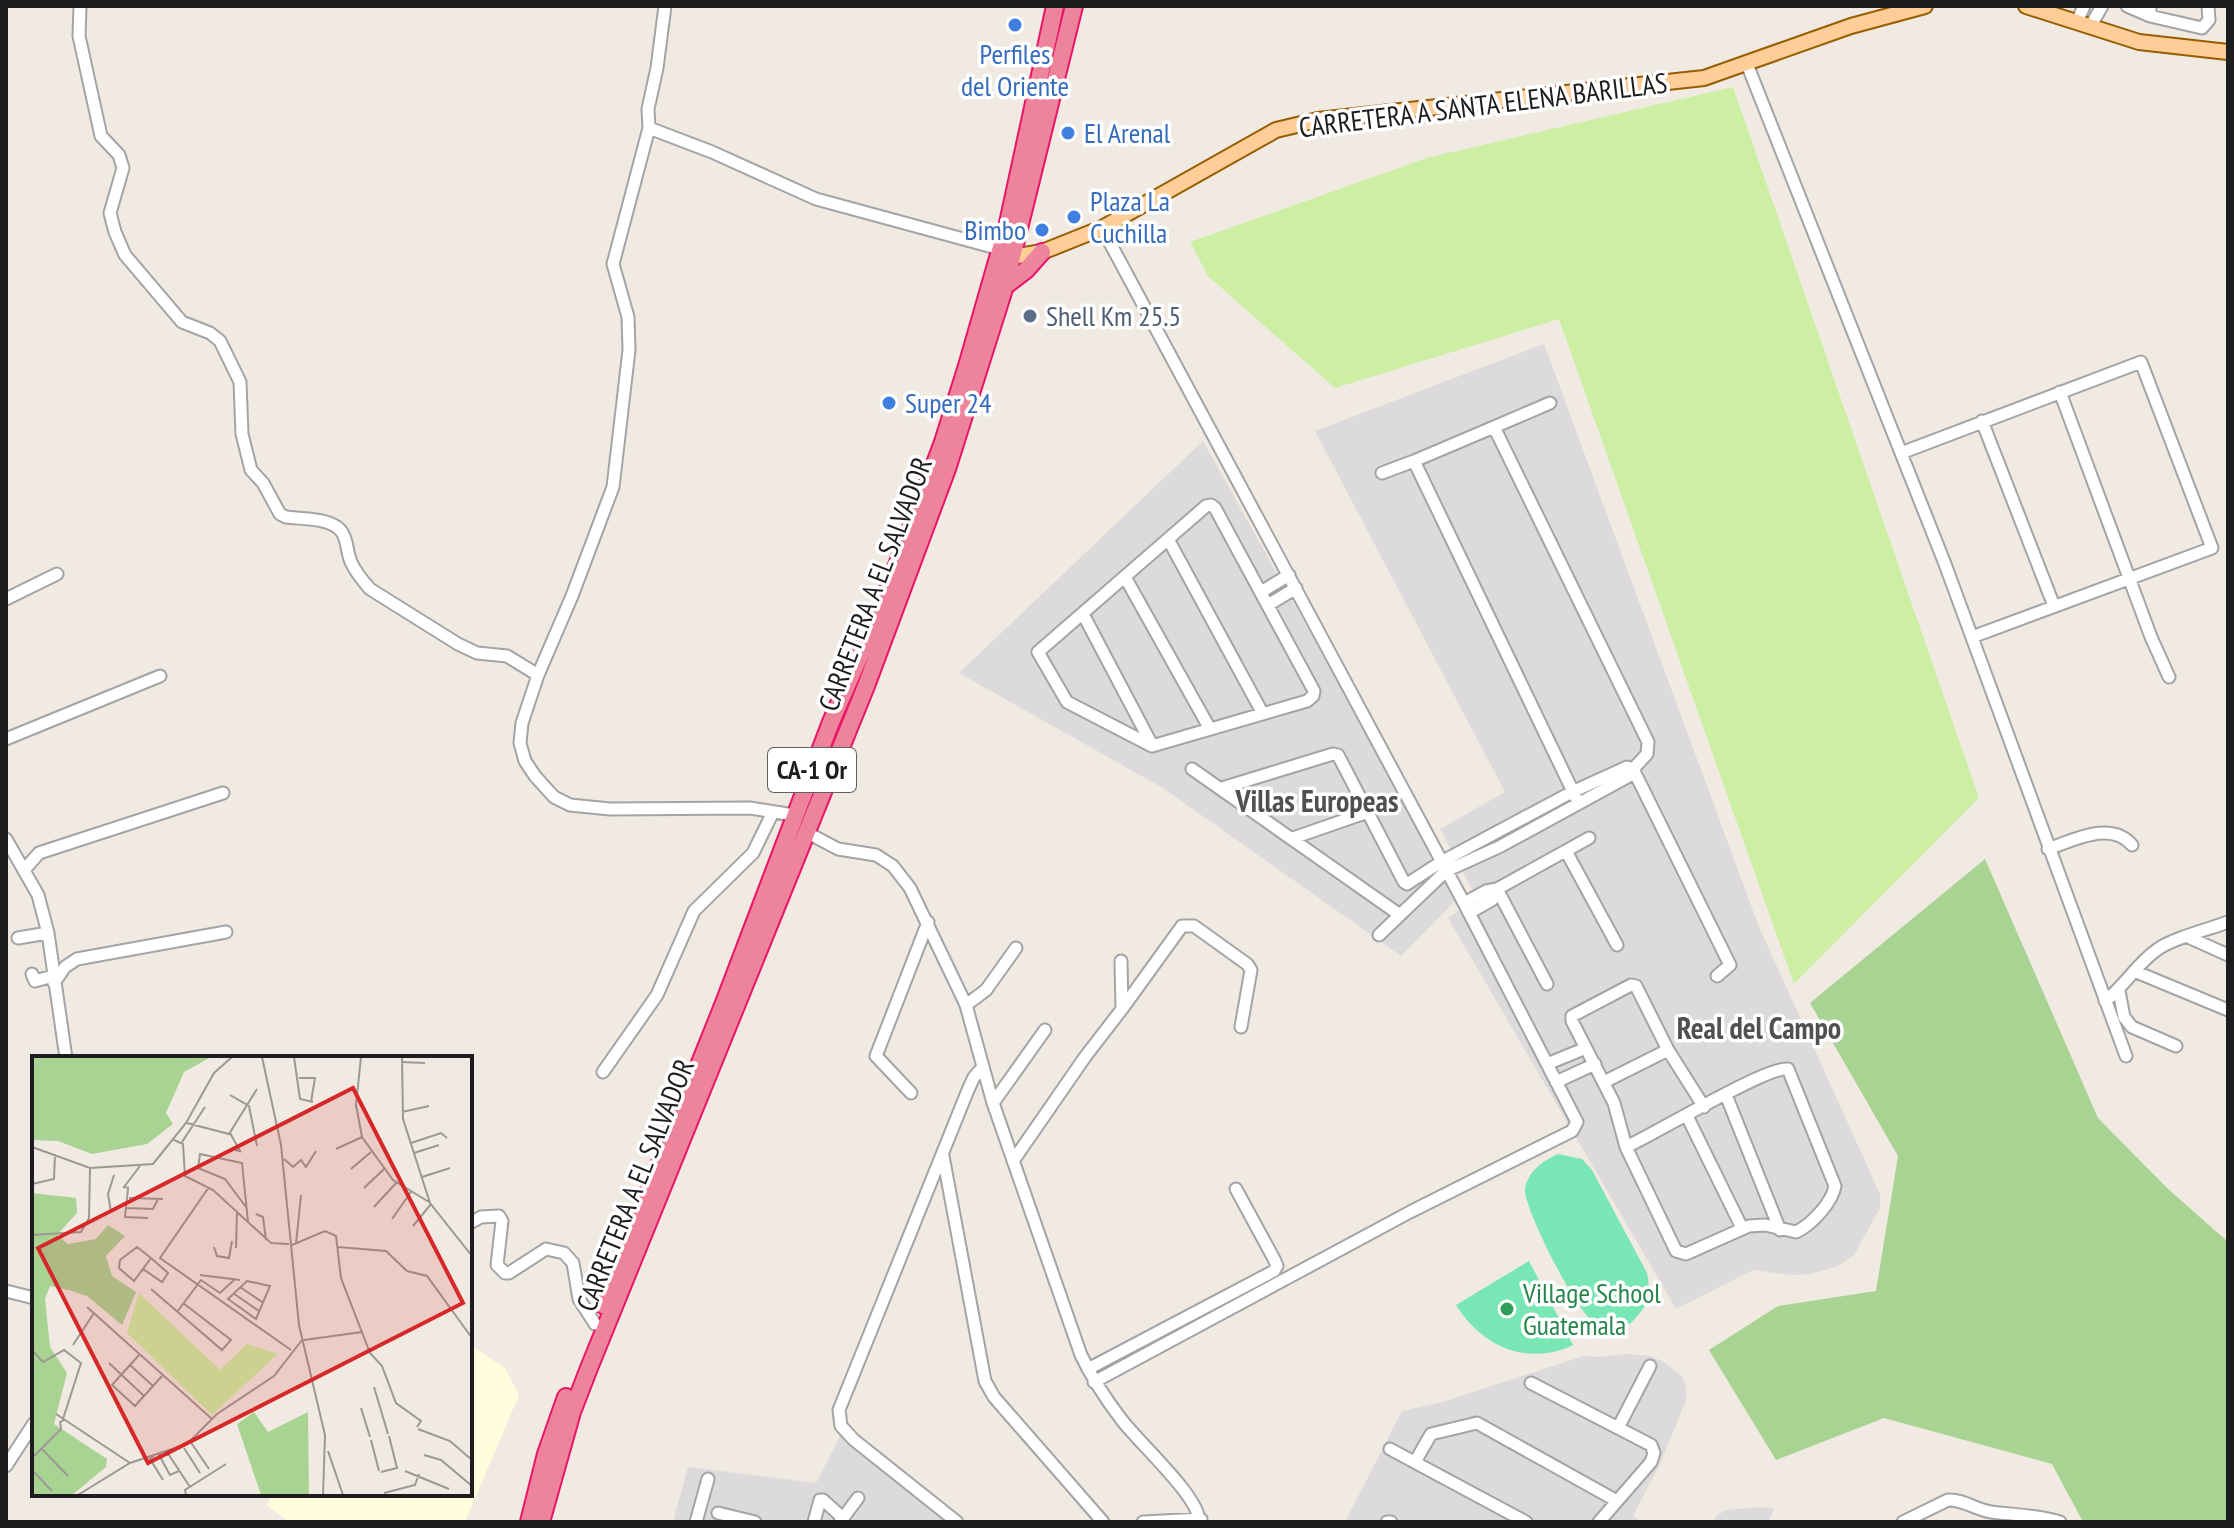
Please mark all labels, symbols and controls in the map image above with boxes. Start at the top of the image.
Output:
marker: Perfiles del Oriente [1006,16,1024,34]
place label: Perfiles del Oriente [961,35,1069,104]
street label: CARRETERA A SANTA ELENA BARILLAS [1297,64,1669,145]
place label: El Arenal [1084,114,1171,151]
marker: El Arenal [1059,124,1077,142]
place label: Plaza La Cuchilla [1090,182,1170,251]
marker: Plaza La Cuchilla [1065,208,1083,226]
place label: Bimbo [964,211,1026,248]
marker: Bimbo [1033,221,1051,239]
place label: Shell Km 25.5 [1046,297,1181,334]
marker: Shell Km 25.5 [1021,307,1039,325]
place label: Super 24 [905,384,992,421]
marker: Super 24 [880,394,898,412]
street label: CARRETERA A EL SALVADOR [809,452,940,716]
road number: CA-1 Or [768,748,856,792]
district label: Villas Europeas [1234,781,1399,820]
district label: Real del Campo [1677,1008,1841,1047]
street label: CARRETERA A EL SALVADOR [567,1053,702,1316]
inset map [32,1056,472,1496]
place label: Village School Guatemala [1522,1274,1661,1343]
marker: Village School Guatemala [1498,1300,1516,1318]

